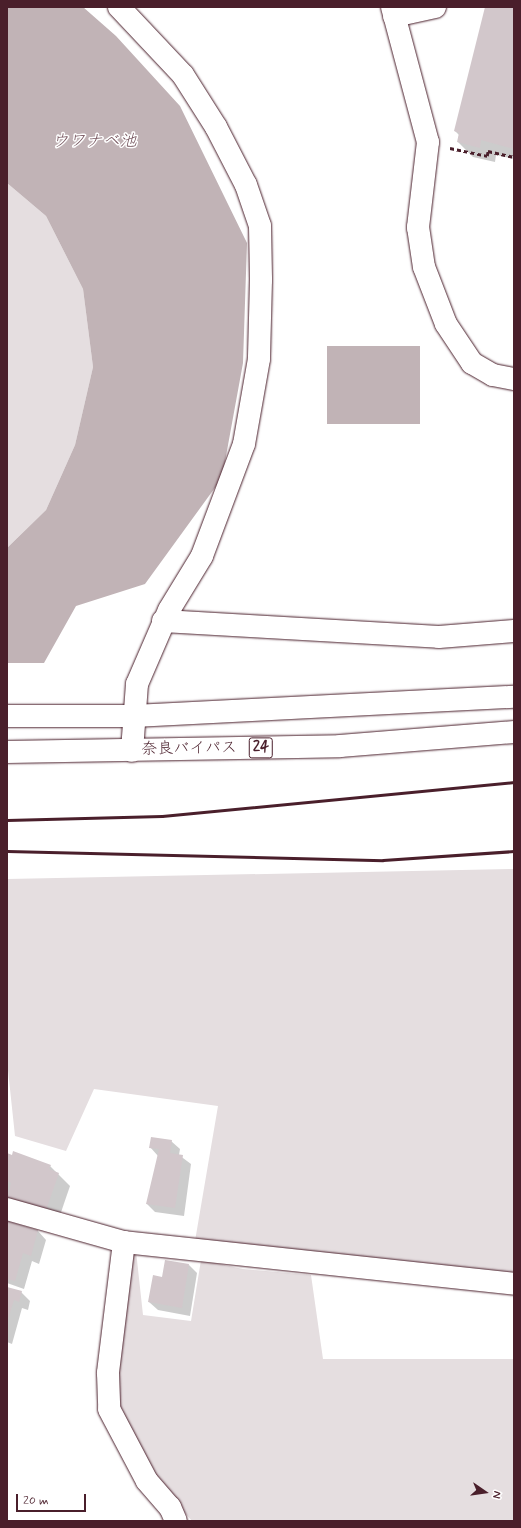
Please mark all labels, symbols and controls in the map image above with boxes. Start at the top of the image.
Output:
water label: ウワナベ池 [52,132,136,152]
road number: 24 [248,735,274,761]
street label: 奈良バイパス [141,739,237,759]
north arrow [465,1472,505,1512]
scale bar [18,1486,88,1512]
text: N [489,1490,504,1500]
text: 20 m [23,1493,49,1509]

